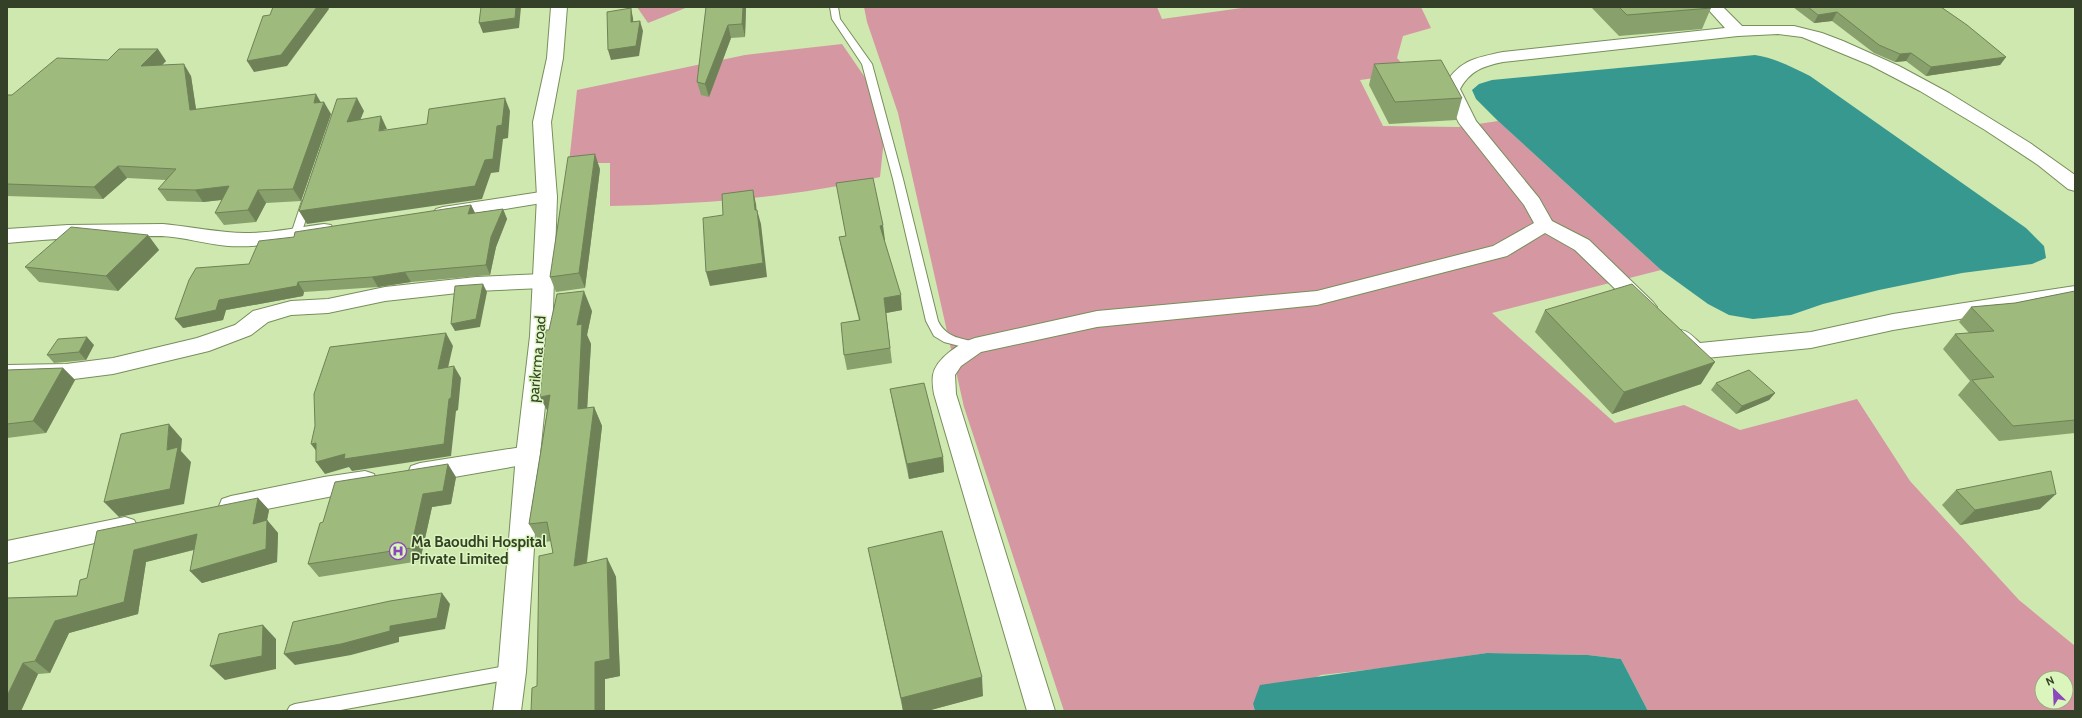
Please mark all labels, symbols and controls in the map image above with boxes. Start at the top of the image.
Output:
street label: parikrma road [524,315,550,403]
place label: Ma Baoudhi Hospital Private Limited [411,533,546,568]
hospital icon: Ma Baoudhi Hospital Private Limited [388,541,408,561]
north arrow [2034,670,2074,710]
text: N [2044,673,2056,689]

